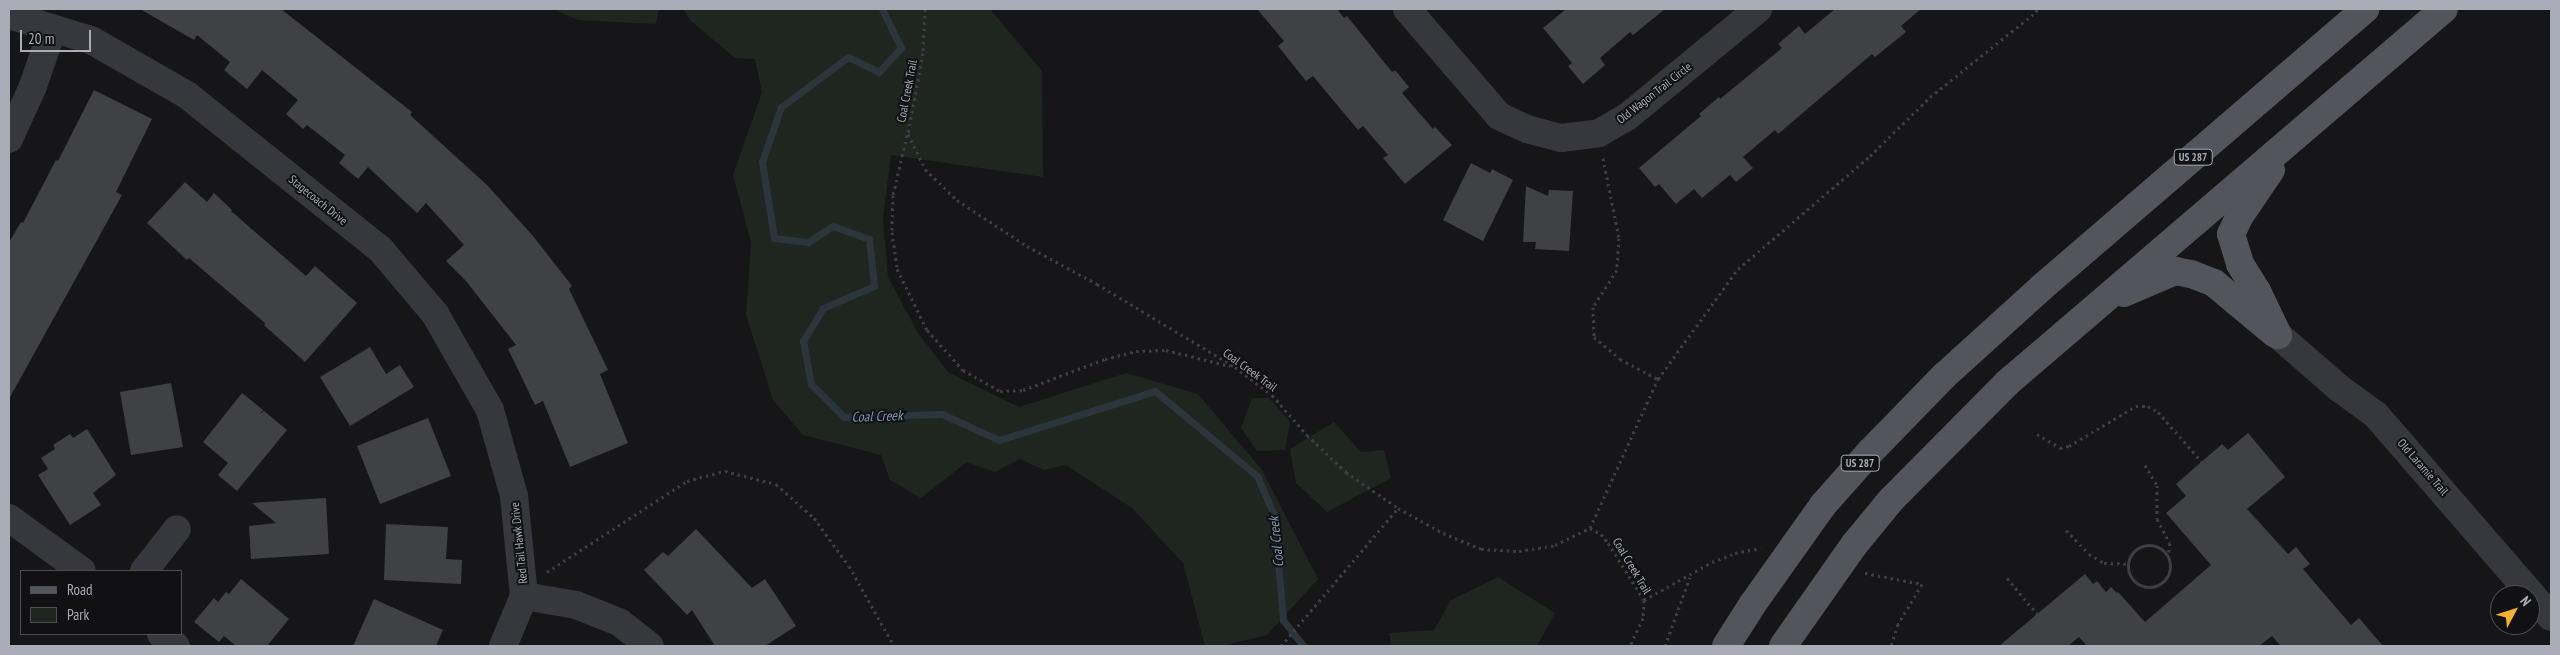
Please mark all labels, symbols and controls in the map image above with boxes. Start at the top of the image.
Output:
scale bar [22,20,94,52]
text: 20 m [28,29,54,48]
street label: Coal Creek Trail [894,58,920,124]
street label: Old Wagon Trail Circle [1613,59,1695,127]
road number: US 287 [2173,148,2213,166]
street label: Stagecoach Drive [286,172,350,228]
street label: Coal Creek Trail [1220,345,1280,395]
water label: Coal Creek [851,407,903,425]
street label: Old Laramie Trail [2394,436,2452,498]
road number: US 287 [1840,454,1880,472]
street label: Red Tail Hawk Drive [508,501,530,585]
water label: Coal Creek [1265,516,1287,568]
street label: Coal Creek Trail [1609,535,1655,597]
legend [20,570,182,635]
text: Road [67,580,93,599]
north arrow [2490,585,2540,635]
text: N [2516,592,2535,610]
text: Park [67,605,89,624]

